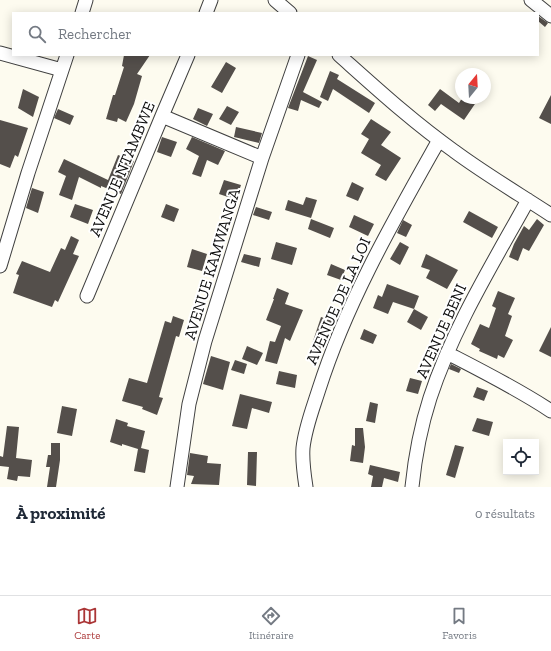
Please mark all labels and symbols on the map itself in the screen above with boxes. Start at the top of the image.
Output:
north arrow [455,68,491,104]
street label: AVENUE NTAMBWE [85,99,159,239]
street label: AVENUE KAMWANGA [180,185,244,342]
street label: AVENUE DE LA LOI [301,235,375,367]
street label: AVENUE BENI [412,281,470,381]

